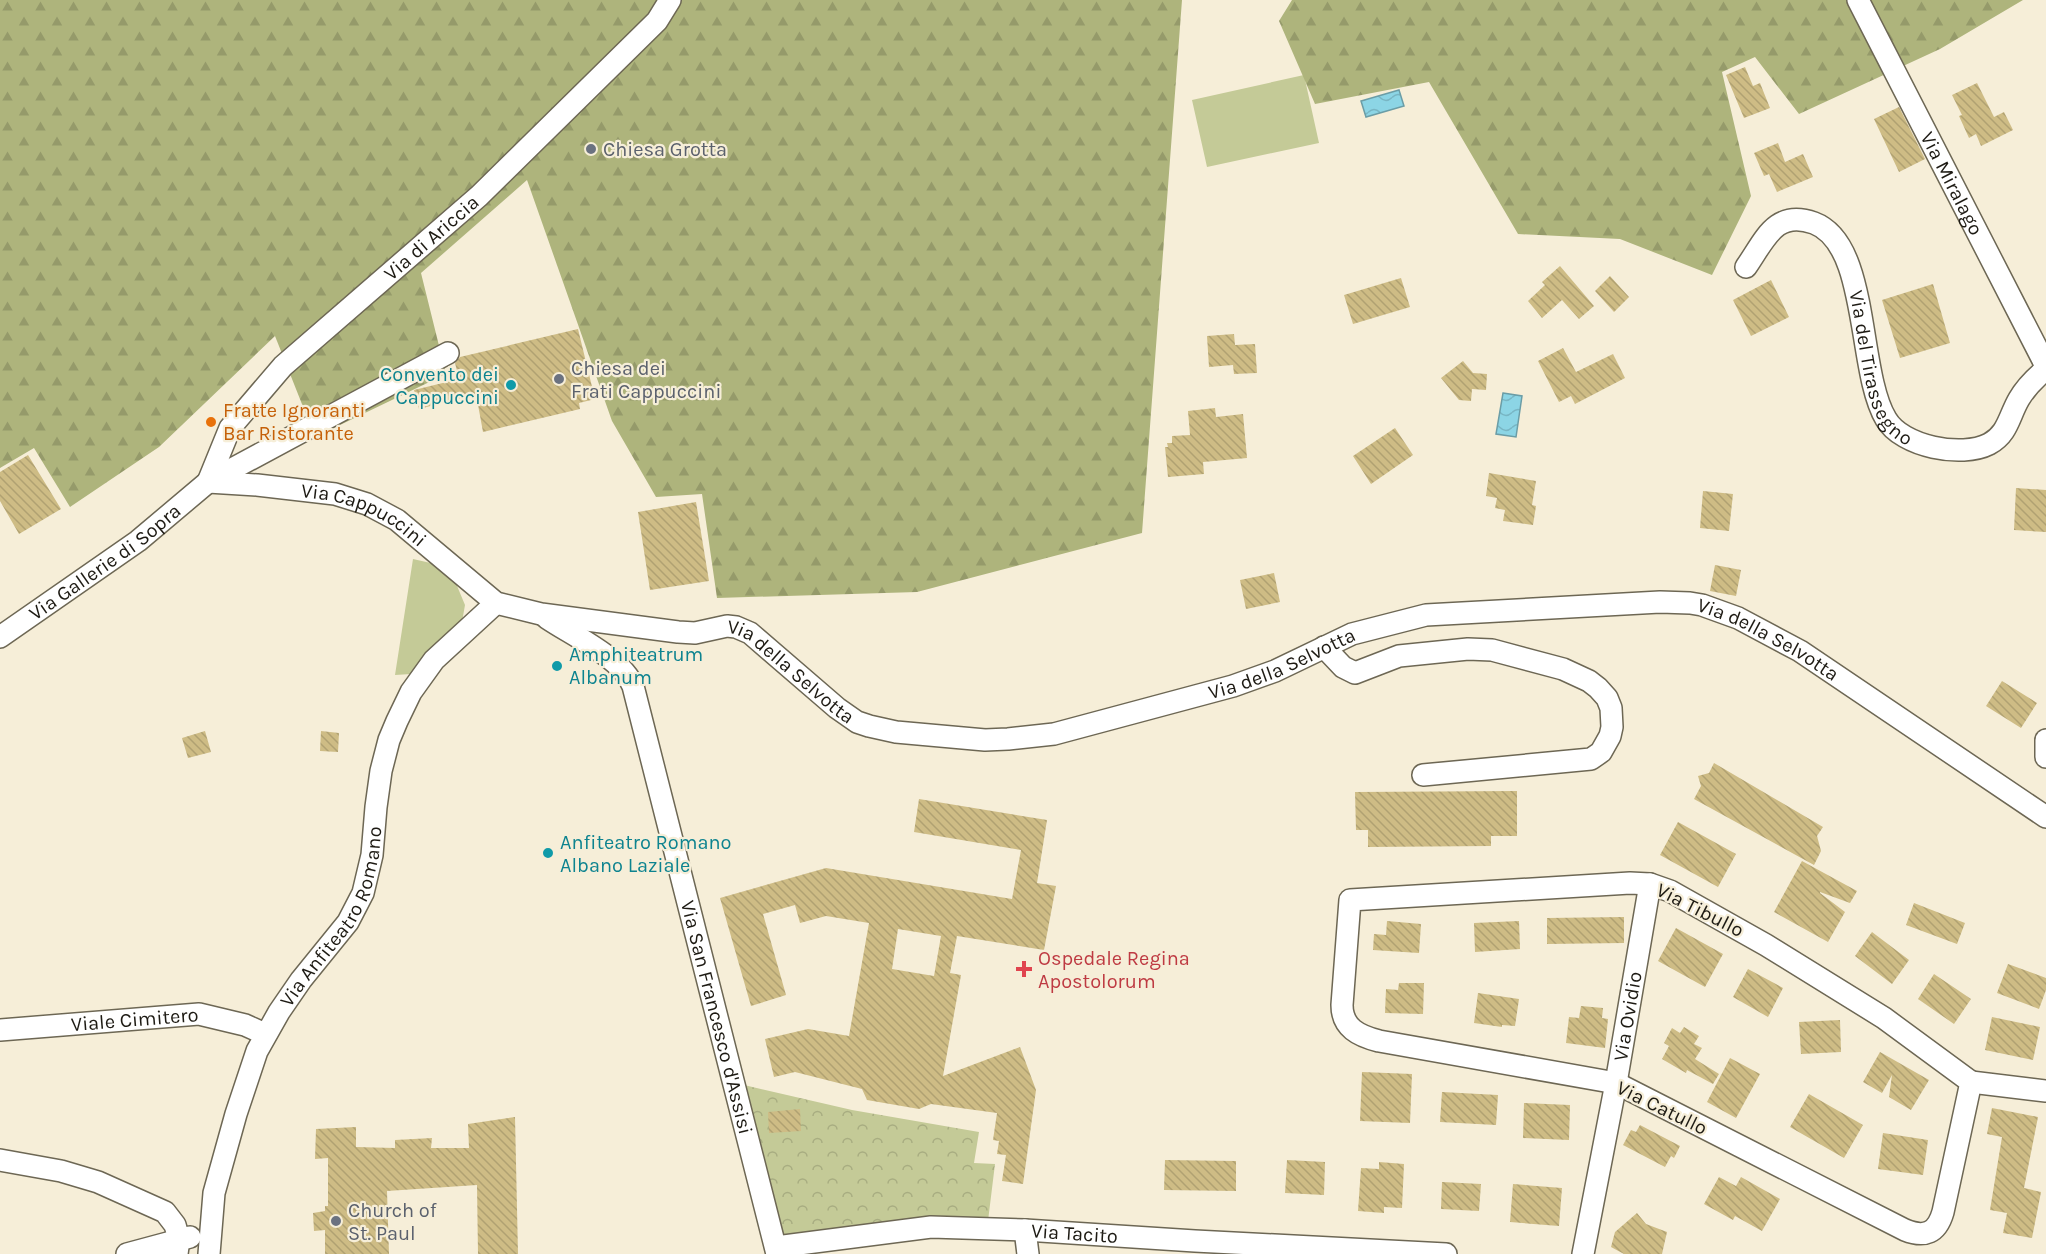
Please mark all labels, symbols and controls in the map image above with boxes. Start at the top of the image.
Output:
street label: Via Miralago [1916,128,1988,239]
place label: Chiesa Grotta [603,138,727,161]
marker: Chiesa Grotta [584,142,598,156]
street label: Via di Ariccia [379,190,483,285]
street label: Via del Tirassegno [1845,288,1917,450]
place label: Chiesa dei Frati Cappuccini [571,357,721,403]
place label: Convento dei Cappuccini [380,363,499,409]
marker: Chiesa dei Frati Cappuccini [552,372,566,386]
marker: Convento dei Cappuccini [504,378,518,392]
place label: Fratte Ignoranti Bar Ristorante [223,399,365,445]
marker: Fratte Ignoranti Bar Ristorante [204,415,218,429]
street label: Via Cappuccini [300,479,431,551]
street label: Via Gallerie di Sopra [25,499,185,625]
street label: Via della Selvotta [1694,593,1843,686]
street label: Via della Selvotta [727,615,859,728]
street label: Via della Selvotta [1206,623,1359,704]
place label: Amphiteatrum Albanum [569,643,703,689]
marker: Amphiteatrum Albanum [550,659,564,673]
street label: Via Anfiteatro Romano [275,825,386,1011]
place label: Anfiteatro Romano Albano Laziale [560,831,732,877]
marker: Anfiteatro Romano Albano Laziale [541,846,555,860]
street label: Via Tibullo [1652,878,1748,942]
street label: Via San Francesco d'Assisi [676,898,758,1137]
place label: Ospedale Regina Apostolorum [1038,947,1190,993]
marker: Ospedale Regina Apostolorum [1015,960,1033,978]
street label: Via Ovidio [1608,969,1646,1063]
street label: Viale Cimitero [70,1003,199,1036]
street label: Via Catullo [1613,1076,1711,1140]
place label: Church of St. Paul [348,1199,437,1245]
marker: Church of St. Paul [329,1214,343,1228]
street label: Via Tacito [1030,1219,1119,1247]

